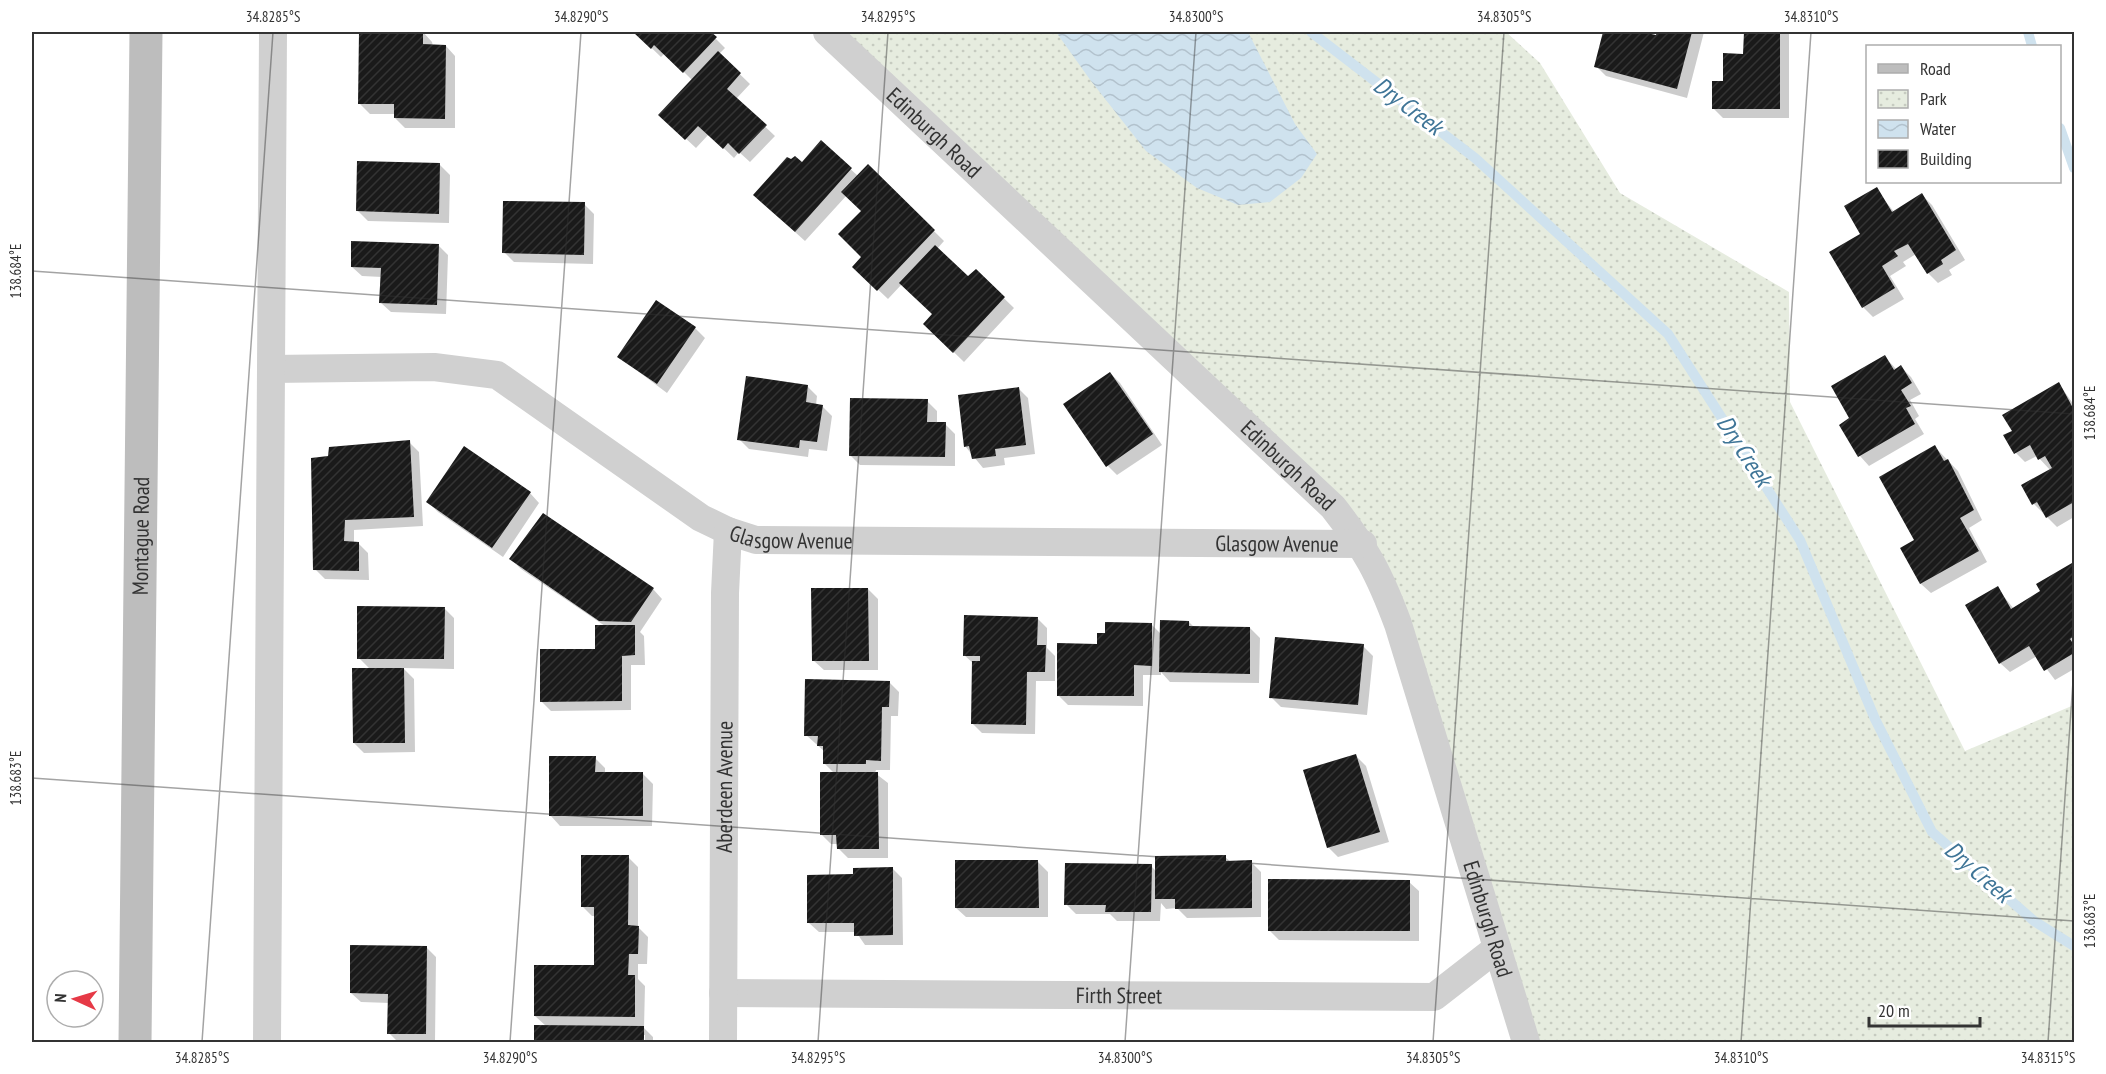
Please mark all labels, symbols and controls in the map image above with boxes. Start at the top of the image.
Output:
text: 34.8285°S [246,7,300,26]
text: 34.8290°S [554,7,608,26]
text: 34.8295°S [861,7,915,26]
text: 34.8300°S [1169,7,1223,26]
text: 34.8305°S [1477,7,1531,26]
text: 34.8310°S [1784,7,1838,26]
legend [1866,45,2061,183]
text: Road [1920,57,1951,80]
water label: Dry Creek [1368,70,1451,143]
street label: Edinburgh Road [881,81,988,184]
text: Park [1920,87,1947,110]
text: Water [1920,117,1956,140]
text: Building [1920,147,1972,170]
text: 138.684°E [6,244,25,298]
text: 138.684°E [2080,386,2099,440]
water label: Dry Creek [1710,409,1780,494]
street label: Edinburgh Road [1235,414,1342,517]
street label: Montague Road [126,477,155,595]
street label: Glasgow Avenue [726,518,853,555]
street label: Glasgow Avenue [1215,529,1339,558]
street label: Aberdeen Avenue [710,721,738,853]
text: 138.683°E [6,751,25,805]
water label: Dry Creek [1938,834,2020,911]
street label: Edinburgh Road [1457,857,1519,980]
text: 138.683°E [2080,894,2099,948]
north arrow [45,969,105,1029]
street label: Firth Street [1076,981,1162,1009]
scale bar [1869,990,1980,1028]
text: N [50,993,70,1003]
text: 20 m [1878,999,1910,1022]
text: 34.8285°S [175,1048,229,1067]
text: 34.8290°S [483,1048,537,1067]
text: 34.8295°S [791,1048,845,1067]
text: 34.8300°S [1098,1048,1152,1067]
text: 34.8305°S [1406,1048,1460,1067]
text: 34.8310°S [1714,1048,1768,1067]
text: 34.8315°S [2021,1048,2075,1067]

